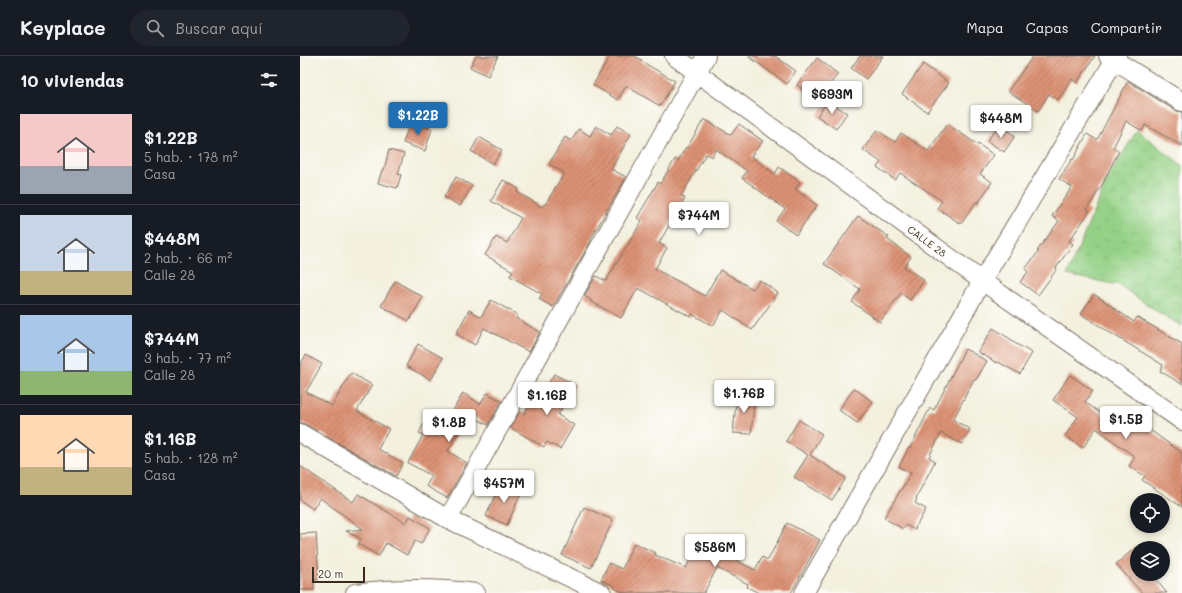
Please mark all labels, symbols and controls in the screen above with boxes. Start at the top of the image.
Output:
search box [130,10,410,46]
text: Keyplace [20,15,106,40]
icon: search [144,17,166,39]
text: Buscar aquí [176,18,263,38]
text: Mapa [967,18,1004,37]
text: Capas [1026,18,1069,37]
text: Compartir [1091,18,1162,37]
text: 10 viviendas [20,69,124,91]
icon: filters [258,69,280,91]
pin: $693M [804,81,860,115]
text: $693M [811,85,853,102]
pin: $1.22B [385,102,451,136]
pin: $448M [973,105,1029,139]
text: $1.22B [397,106,439,123]
text: $448M [979,109,1023,126]
text: $1.22B [144,126,198,148]
icon: home [52,130,100,178]
text: 5 hab. · 178 m² [144,148,238,165]
text: Casa [144,165,176,182]
pin: $744M [671,202,727,236]
text: $744M [678,206,720,223]
street label: CALLE 28 [905,222,949,260]
text: $448M [144,227,200,249]
icon: home [52,231,100,279]
text: 2 hab. · 66 m² [144,249,232,266]
text: Calle 28 [144,266,195,283]
text: $744M [144,327,199,349]
icon: home [52,331,100,379]
text: 3 hab. · 77 m² [144,349,231,366]
text: Calle 28 [144,366,195,383]
pin: $1.76B [711,380,777,414]
pin: $1.16B [514,382,580,416]
text: $1.76B [723,384,765,401]
text: $1.16B [527,386,567,403]
pin: $1.5B [1098,406,1154,440]
pin: $1.8B [421,409,477,443]
text: $1.5B [1109,410,1143,427]
text: $1.8B [432,413,466,430]
text: $1.16B [144,427,197,449]
icon: home [52,431,100,479]
text: 5 hab. · 128 m² [144,449,238,466]
text: Casa [144,466,176,483]
pin: $457M [476,470,532,504]
text: $457M [483,474,525,491]
map controls [1130,493,1170,581]
button: locate [1130,493,1170,533]
pin: $586M [687,534,743,568]
text: $586M [694,538,736,555]
button: layers [1130,541,1170,581]
scale bar [312,565,365,584]
text: 20 m [318,566,343,581]

